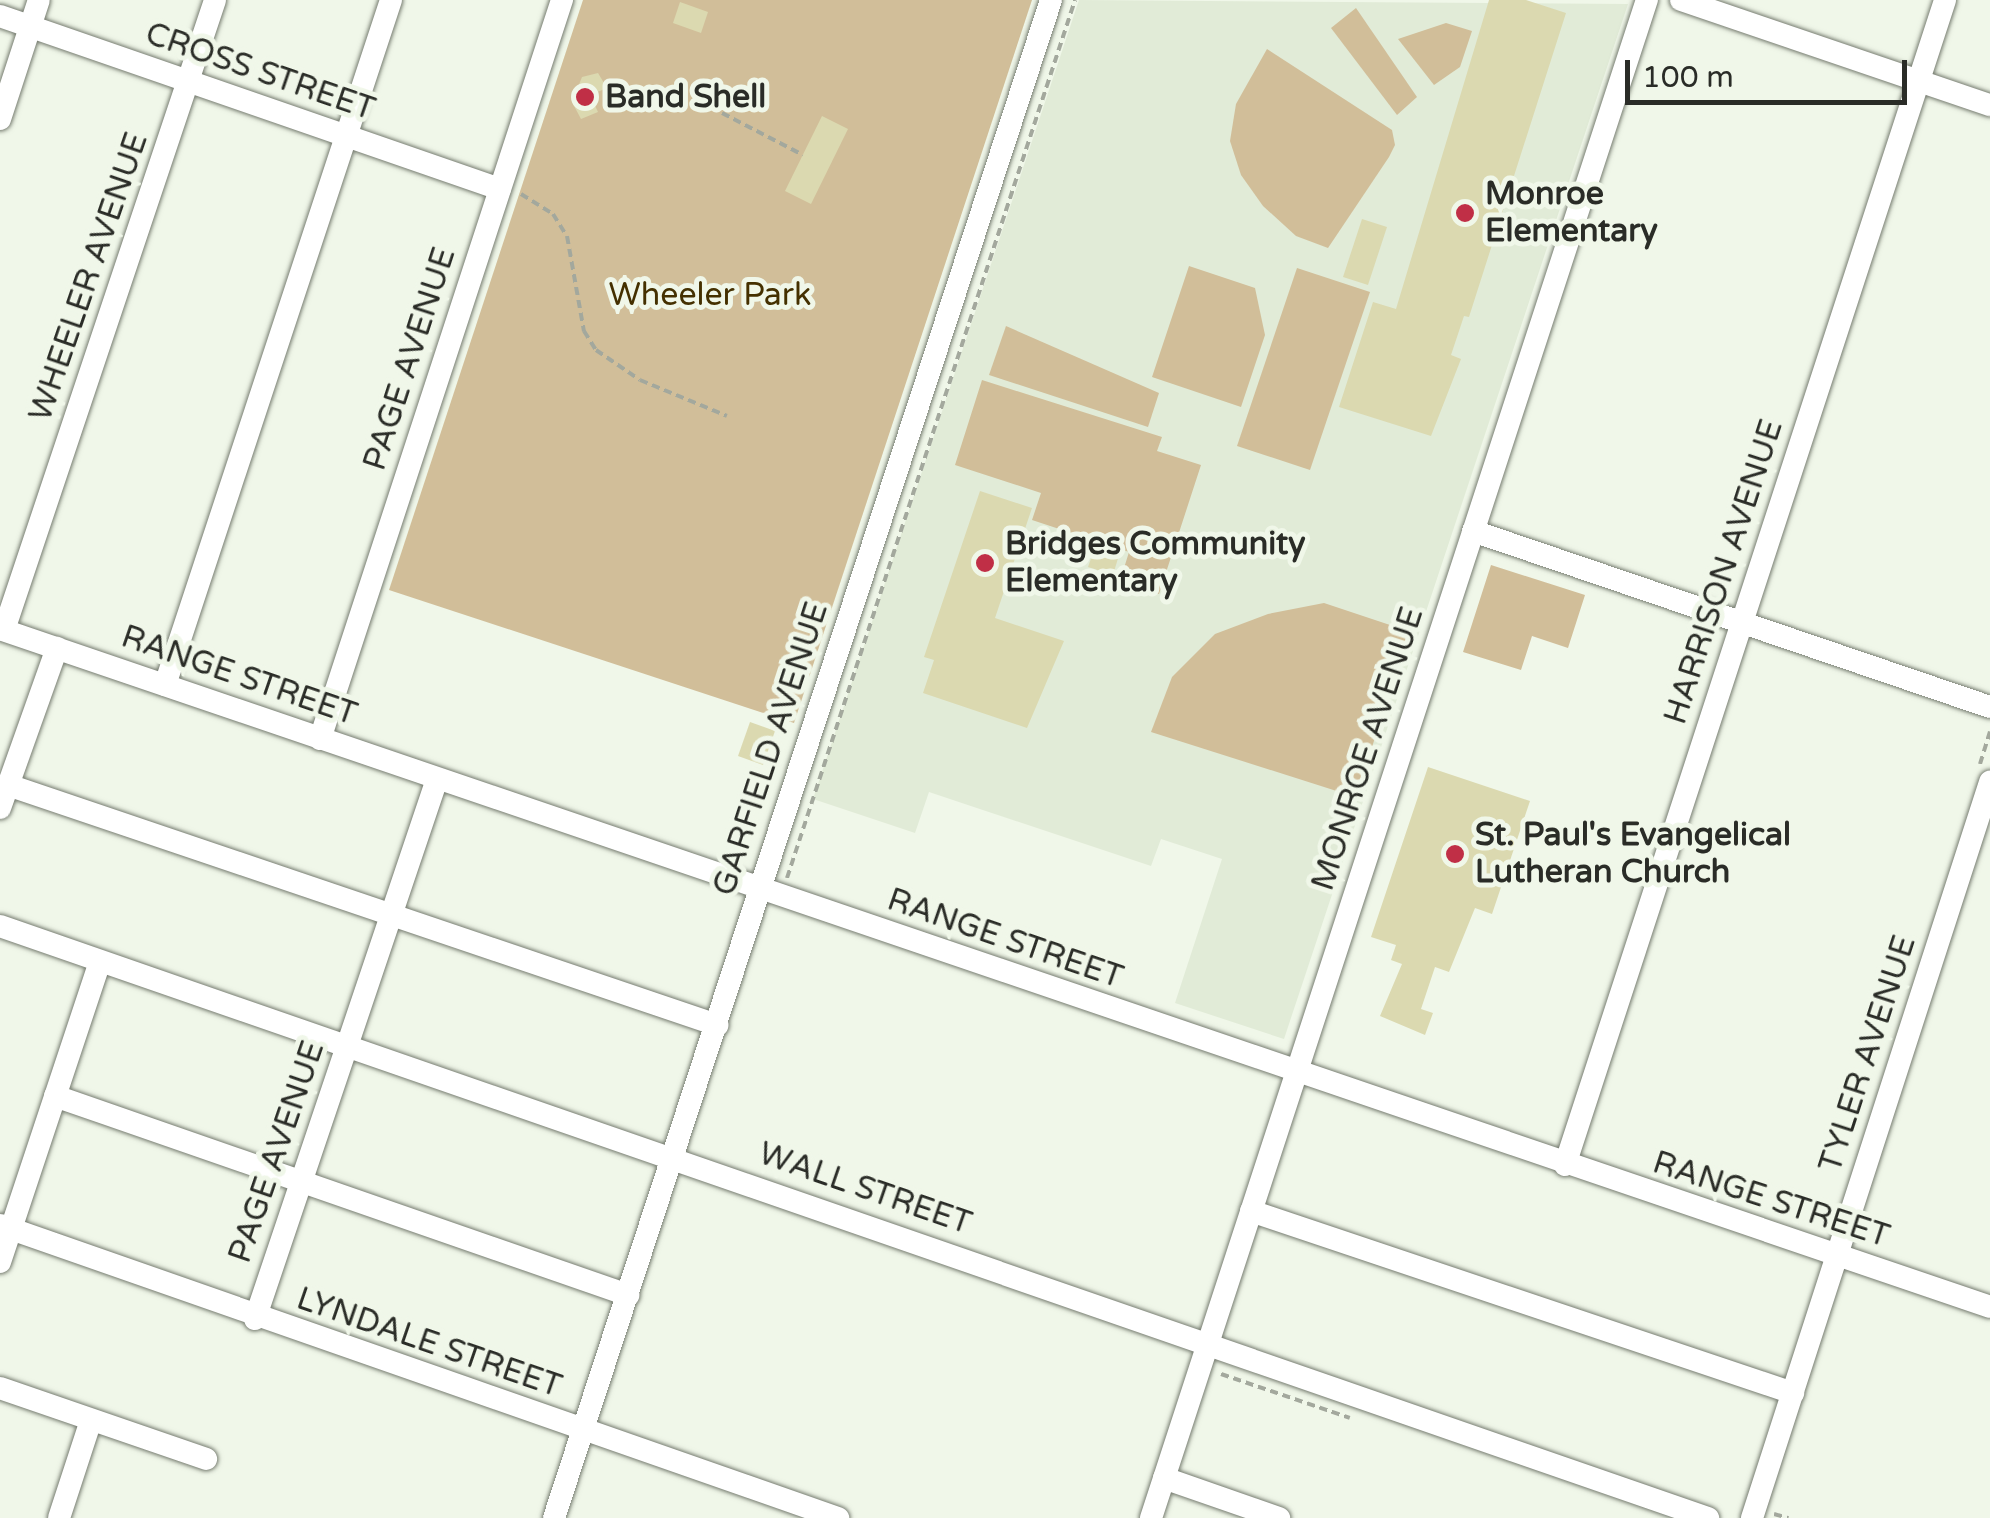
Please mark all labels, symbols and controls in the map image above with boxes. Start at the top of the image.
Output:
street label: CROSS STREET [140,15,380,129]
scale bar [1630,40,1912,102]
text: 100 m [1642,59,1734,96]
place label: Band Shell [605,78,766,116]
marker: Band Shell [574,86,596,108]
street label: WHEELER AVENUE [22,128,156,426]
place label: Monroe Elementary [1485,176,1658,251]
marker: Monroe Elementary [1454,202,1476,224]
street label: PAGE AVENUE [356,243,464,475]
park label: Wheeler Park [608,276,812,314]
street label: HARRISON AVENUE [1657,415,1791,729]
place label: Bridges Community Elementary [1005,526,1305,601]
marker: Bridges Community Elementary [974,552,996,574]
street label: GARFIELD AVENUE [705,598,837,900]
street label: MONROE AVENUE [1304,603,1432,895]
street label: RANGE STREET [116,618,362,734]
place label: St. Paul's Evangelical Lutheran Church [1475,817,1791,892]
marker: St. Paul's Evangelical Lutheran Church [1444,843,1466,865]
street label: RANGE STREET [882,881,1128,997]
street label: TYLER AVENUE [1812,931,1924,1177]
street label: PAGE AVENUE [221,1036,333,1268]
street label: WALL STREET [754,1135,976,1243]
street label: RANGE STREET [1648,1144,1894,1256]
street label: LYNDALE STREET [292,1280,566,1406]

